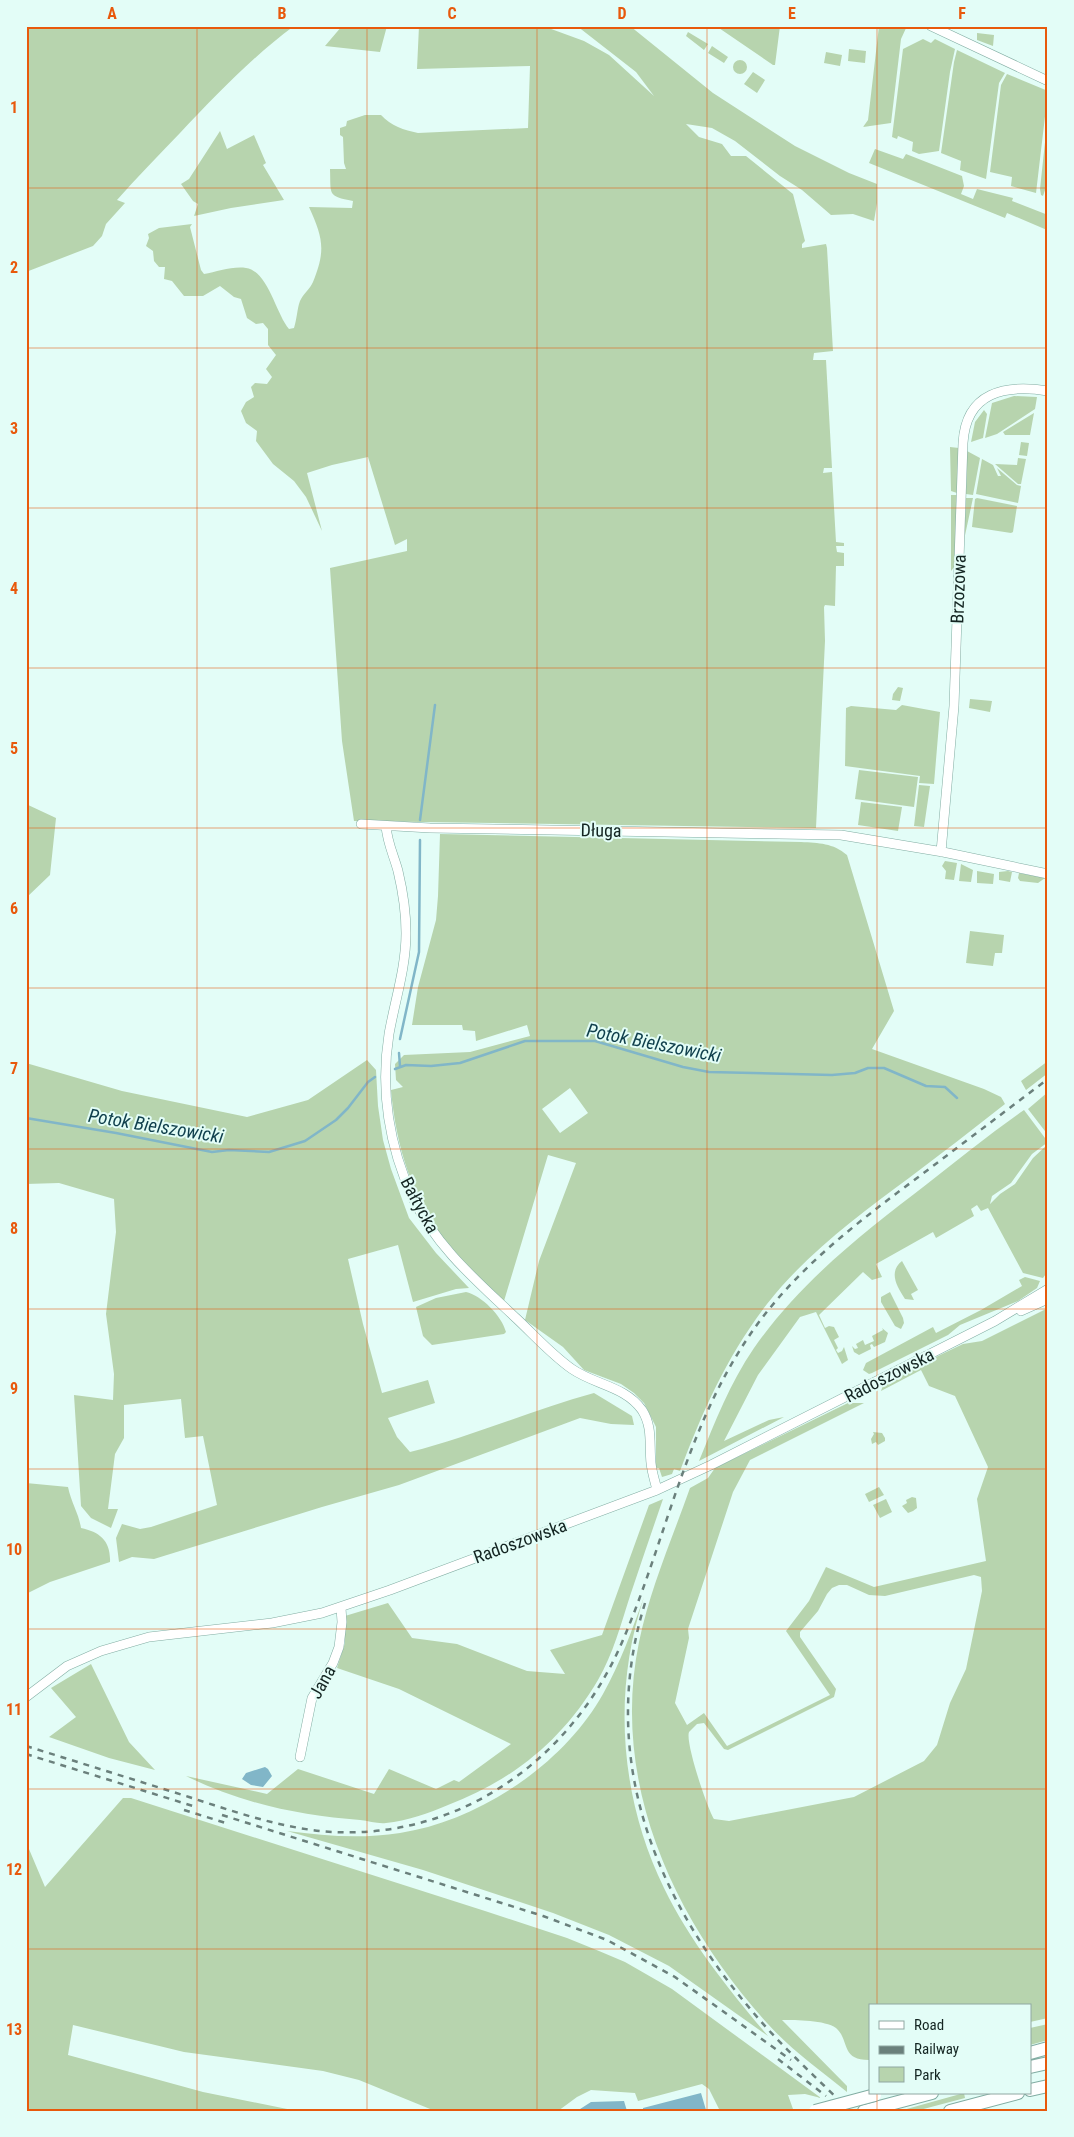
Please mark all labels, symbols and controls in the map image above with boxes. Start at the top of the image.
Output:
text: A [107,4,117,23]
text: B [278,4,287,23]
text: C [447,4,457,23]
text: D [617,4,627,23]
text: E [788,4,796,23]
text: F [958,4,966,23]
text: 1 [10,98,18,117]
text: 2 [10,258,18,277]
text: 3 [10,419,18,438]
street label: Brzozowa [946,554,970,624]
text: 4 [10,579,18,598]
text: 5 [10,739,18,758]
street label: Długa [580,819,622,841]
text: 6 [10,899,18,918]
water label: Potok Bielszowicki [585,1019,724,1067]
text: 7 [10,1059,18,1078]
water label: Potok Bielszowicki [87,1104,226,1148]
street label: Bałtycka [396,1173,444,1237]
text: 8 [10,1219,18,1238]
street label: Radoszowska [841,1343,937,1407]
text: 9 [10,1379,18,1398]
street label: Radoszowska [470,1514,570,1568]
text: 10 [6,1540,22,1559]
street label: Jana [304,1662,340,1702]
text: 11 [6,1700,22,1719]
text: 12 [6,1860,22,1879]
legend [869,2004,1032,2094]
text: Road [914,2016,944,2034]
text: 13 [6,2020,22,2039]
text: Railway [914,2040,959,2058]
text: Park [914,2066,941,2084]

